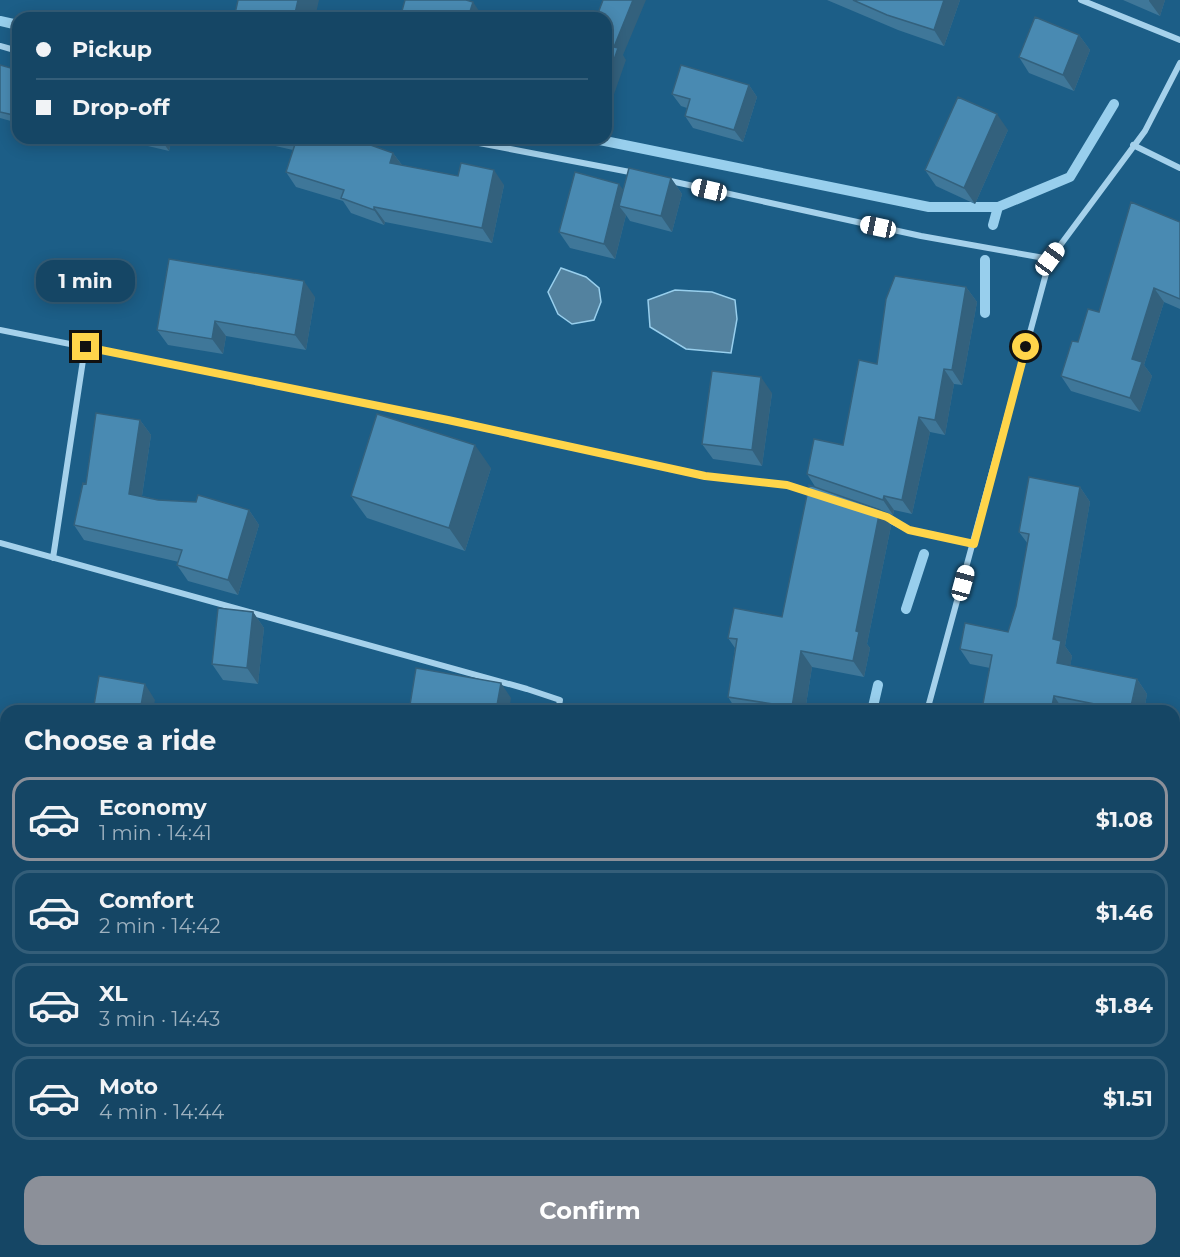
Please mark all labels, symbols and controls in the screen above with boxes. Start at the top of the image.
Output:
text: Pickup [72,36,152,63]
text: Drop-off [72,94,170,121]
car [689,177,729,203]
car [859,214,897,240]
car [1032,239,1068,279]
callout: 1 min [36,260,136,302]
text: 1 min [58,269,113,293]
route end [72,333,99,360]
route start [1012,333,1039,360]
car [950,563,976,603]
text: Choose a ride [24,724,216,757]
icon: car [27,792,81,846]
text: Economy [99,794,207,821]
text: $1.08 [1096,806,1153,833]
text: 1 min · 14:41 [99,821,212,845]
icon: car [27,885,81,939]
text: Comfort [99,887,194,914]
text: $1.46 [1096,899,1153,926]
text: 2 min · 14:42 [99,914,221,938]
icon: car [27,978,81,1032]
text: XL [99,980,128,1007]
text: $1.84 [1095,992,1153,1019]
text: 3 min · 14:43 [99,1007,220,1031]
icon: car [27,1071,81,1125]
text: Moto [99,1073,158,1100]
text: $1.51 [1103,1085,1153,1112]
text: 4 min · 14:44 [99,1100,224,1124]
button: Confirm [24,1176,1156,1245]

